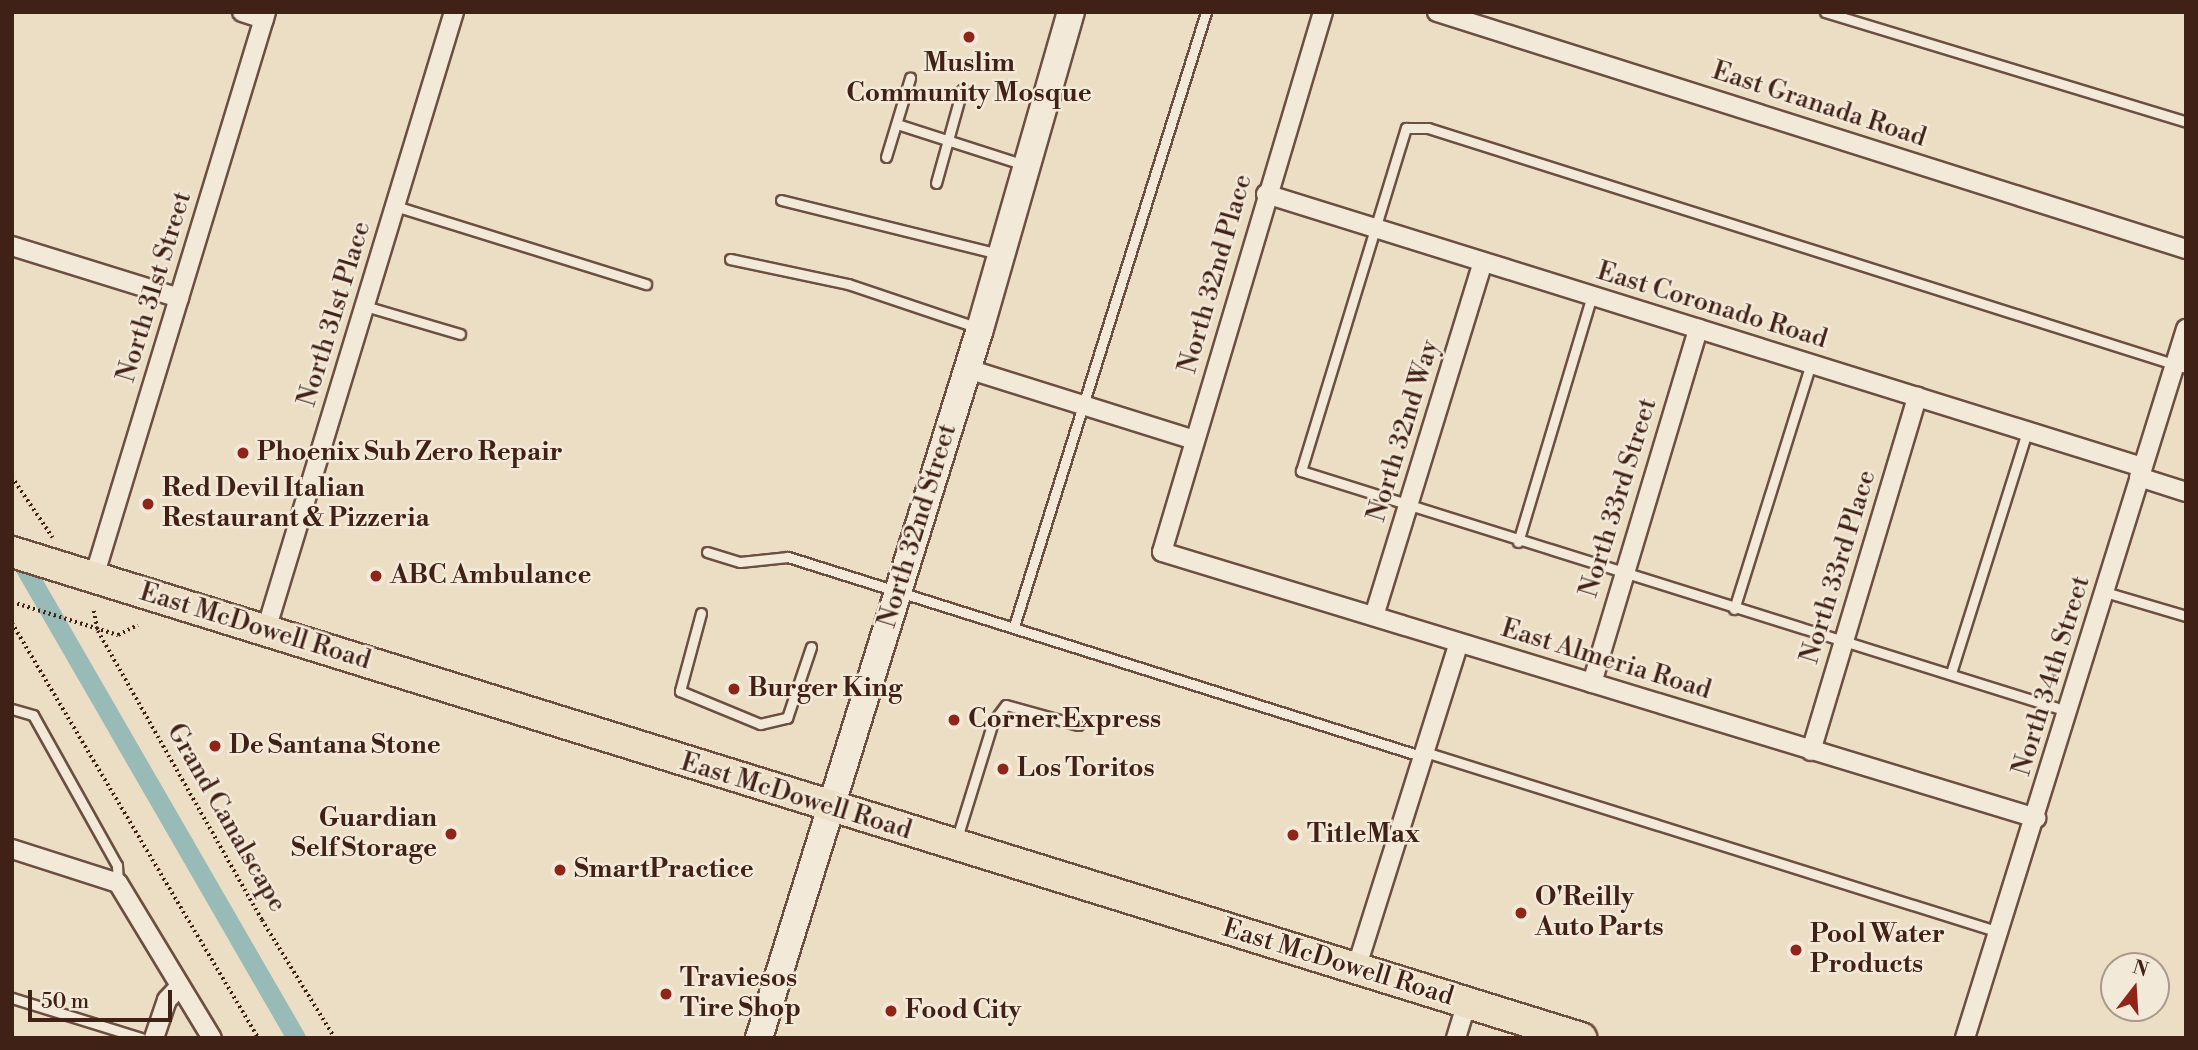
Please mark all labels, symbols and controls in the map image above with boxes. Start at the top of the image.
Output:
marker: Muslim Community Mosque [961,29,977,45]
place label: Muslim Community Mosque [846,48,1092,110]
street label: East Granada Road [1708,56,1930,154]
street label: North 32nd Place [1173,171,1259,377]
street label: North 31st Street [111,188,199,386]
street label: North 31st Place [292,218,378,410]
street label: East Coronado Road [1593,256,1831,356]
street label: North 32nd Way [1362,336,1446,526]
street label: North 33rd Street [1574,395,1664,601]
street label: North 32nd Street [872,420,964,632]
place label: Phoenix Sub Zero Repair [257,437,563,469]
marker: Phoenix Sub Zero Repair [235,445,251,461]
street label: North 33rd Place [1795,466,1883,668]
place label: Red Devil Italian Restaurant & Pizzeria [162,473,430,534]
marker: Red Devil Italian Restaurant & Pizzeria [140,496,156,512]
place label: ABC Ambulance [390,560,591,592]
marker: ABC Ambulance [368,568,384,584]
street label: North 34th Street [2007,572,2097,780]
street label: East McDowell Road [136,577,374,677]
street label: East Almeria Road [1497,613,1715,707]
place label: Burger King [748,673,902,705]
marker: Burger King [726,681,742,697]
place label: Corner Express [968,704,1161,736]
marker: Corner Express [946,712,962,728]
street label: Grand Canalscape [159,718,293,918]
place label: De Santana Stone [229,730,441,762]
marker: De Santana Stone [207,738,223,754]
street label: East McDowell Road [677,747,915,847]
place label: Los Toritos [1017,753,1155,785]
marker: Los Toritos [995,761,1011,777]
place label: Guardian Self Storage [291,803,437,864]
place label: TitleMax [1307,819,1420,851]
marker: Guardian Self Storage [443,826,459,842]
marker: TitleMax [1285,827,1301,843]
place label: SmartPractice [574,854,754,886]
marker: SmartPractice [552,862,568,878]
place label: O'Reilly Auto Parts [1535,882,1664,944]
marker: O'Reilly Auto Parts [1513,905,1529,921]
street label: East McDowell Road [1219,913,1457,1013]
place label: Pool Water Products [1810,919,1945,981]
marker: Pool Water Products [1788,942,1804,958]
north arrow [2100,952,2170,1022]
text: N [2130,955,2151,983]
place label: Traviesos Tire Shop [680,963,801,1024]
scale bar [32,976,175,1020]
marker: Traviesos Tire Shop [658,986,674,1002]
text: 50 m [41,989,89,1015]
place label: Food City [905,995,1021,1027]
marker: Food City [883,1003,899,1019]

